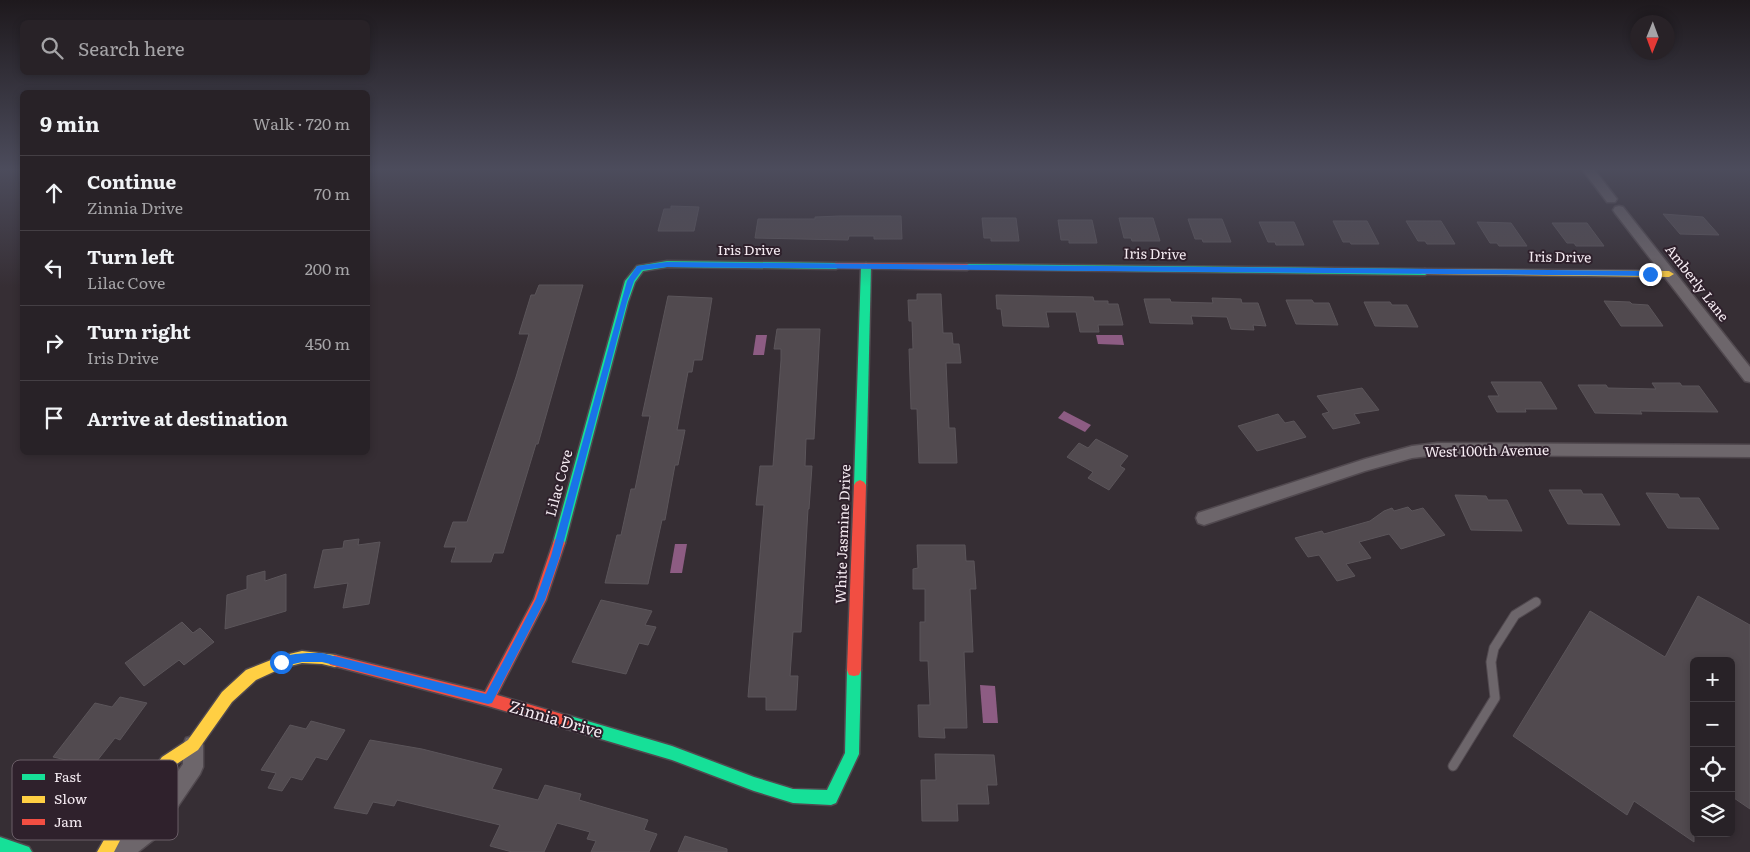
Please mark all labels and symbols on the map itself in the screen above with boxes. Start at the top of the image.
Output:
north arrow [1630,15,1675,60]
street label: Iris Drive [718,239,780,259]
street label: Amberly Lane [1661,240,1734,325]
street label: Iris Drive [1123,242,1187,264]
street label: Iris Drive [1528,245,1592,267]
route end [1639,263,1662,286]
street label: West 100th Avenue [1425,439,1549,461]
street label: Lilac Cove [540,447,577,518]
street label: White Jasmine Drive [830,464,854,604]
route start [270,651,293,674]
street label: Zinnia Drive [507,693,606,743]
legend [12,760,178,840]
text: Fast [54,766,82,786]
text: Slow [54,788,87,808]
text: Jam [54,811,83,831]

